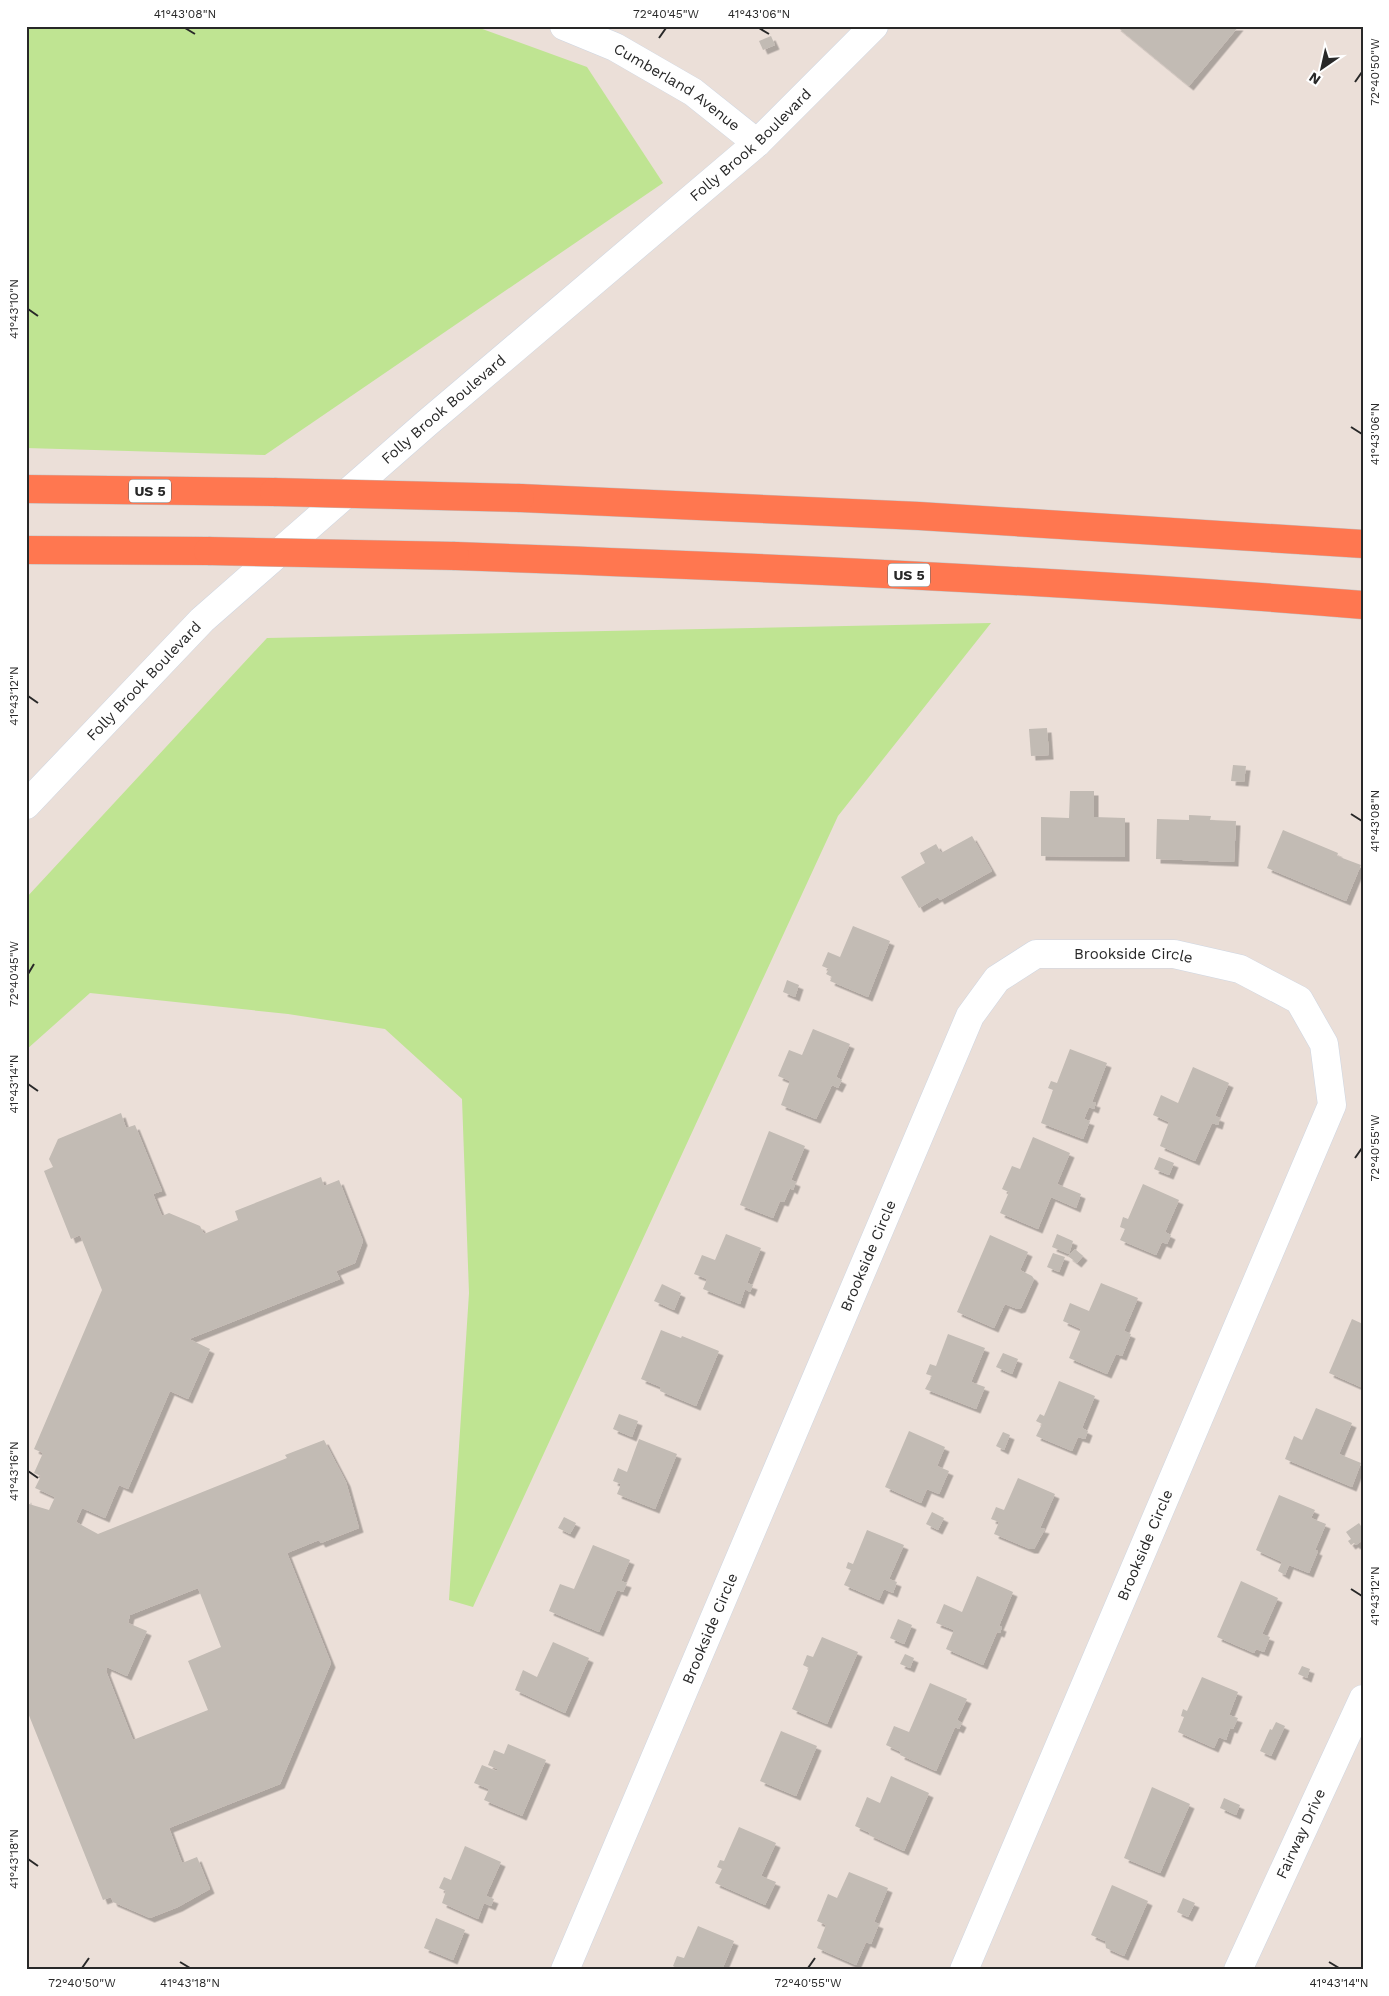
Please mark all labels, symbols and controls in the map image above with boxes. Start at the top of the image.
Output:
text: 41°43'08"N [154,7,216,21]
text: 72°40'45"W [633,7,700,21]
text: 41°43'06"N [728,7,790,21]
text: 72°40'50"W [1368,38,1382,106]
street label: Cumberland Avenue [611,39,744,135]
north arrow [1296,42,1346,92]
text: N [1306,69,1324,88]
street label: Folly Brook Boulevard [686,85,815,205]
text: 41°43'10"N [7,279,21,339]
street label: Folly Brook Boulevard [378,351,510,468]
text: 41°43'06"N [1368,403,1382,465]
road number: US 5 [129,480,171,502]
road number: US 5 [888,564,930,586]
street label: Folly Brook Boulevard [83,618,205,745]
text: 41°43'12"N [7,666,21,726]
text: 41°43'08"N [1368,790,1382,852]
text: 72°40'45"W [7,940,21,1007]
street label: Brookside Circle [1074,945,1194,967]
text: 41°43'14"N [7,1054,21,1114]
text: 72°40'55"W [1368,1114,1382,1181]
street label: Brookside Circle [837,1197,900,1314]
text: 41°43'16"N [7,1441,21,1501]
street label: Brookside Circle [1113,1487,1177,1603]
text: 41°43'12"N [1368,1566,1382,1626]
street label: Brookside Circle [678,1570,742,1687]
street label: Fairway Drive [1272,1786,1329,1882]
text: 41°43'18"N [7,1829,21,1889]
text: 72°40'50"W [48,1976,116,1990]
text: 41°43'18"N [160,1976,220,1990]
text: 72°40'55"W [775,1976,842,1990]
text: 41°43'14"N [1309,1976,1369,1990]

